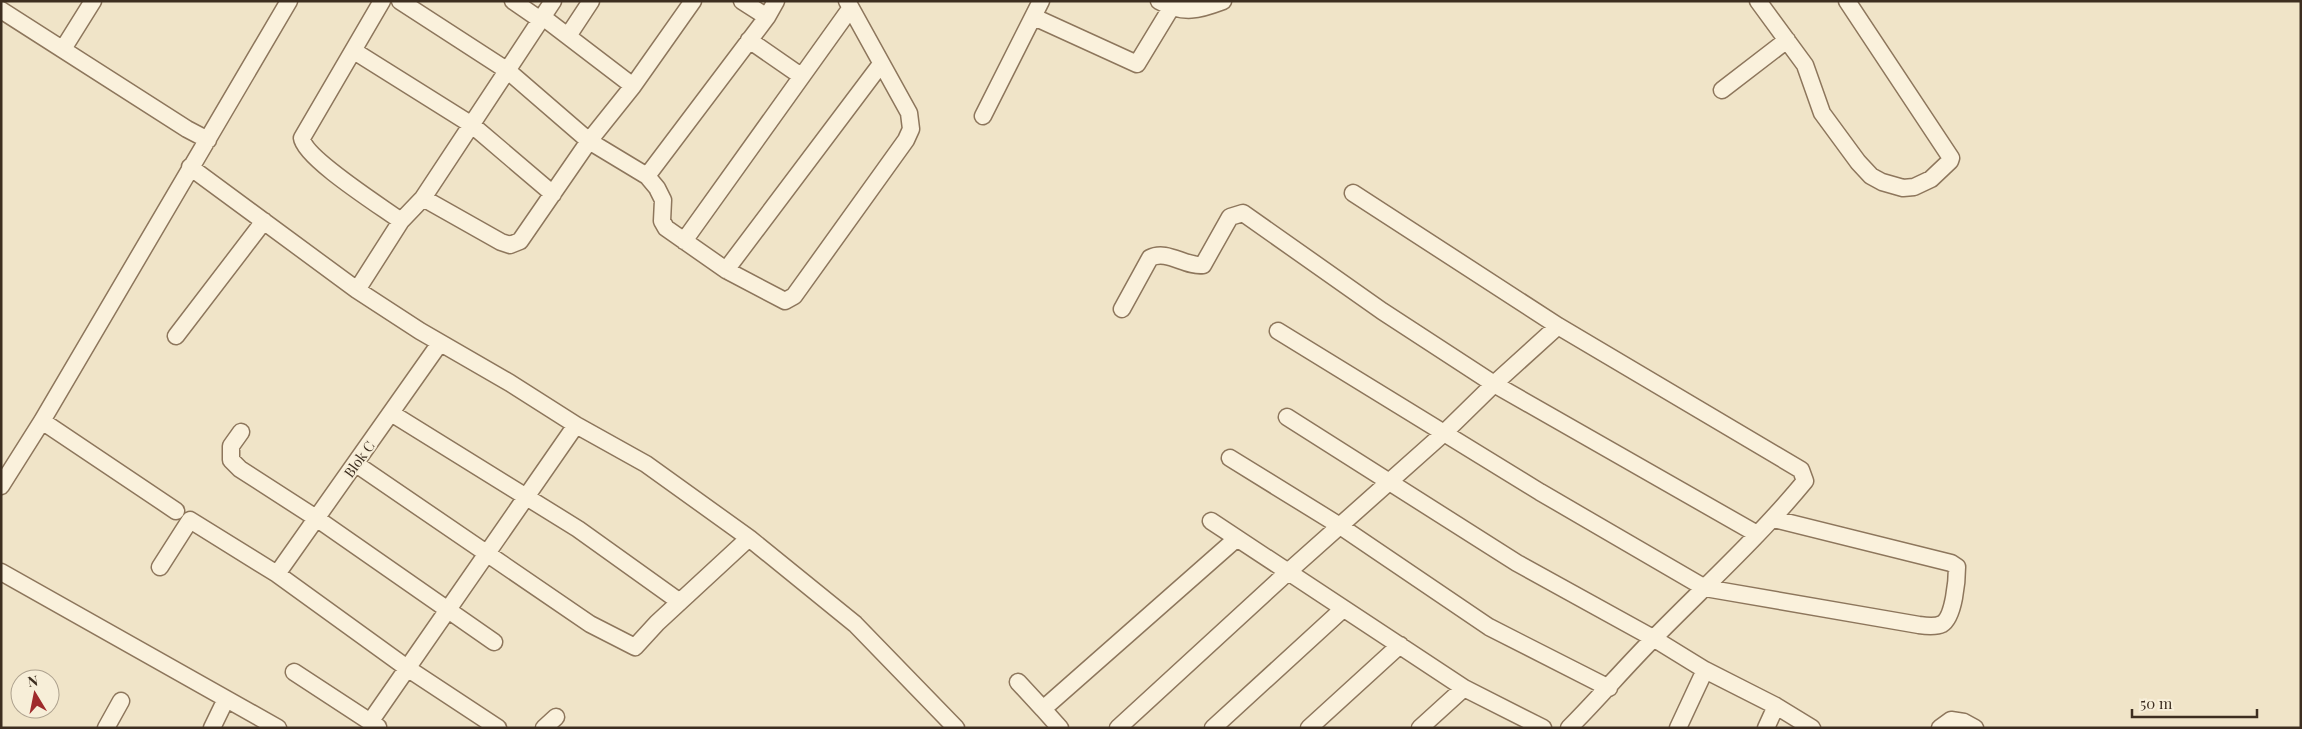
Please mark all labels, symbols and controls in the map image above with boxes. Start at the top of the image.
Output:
street label: Blok C [339,437,379,481]
north arrow [10,669,60,719]
text: N [26,670,39,691]
scale bar [2132,686,2257,718]
text: 50 m [2140,693,2173,713]

